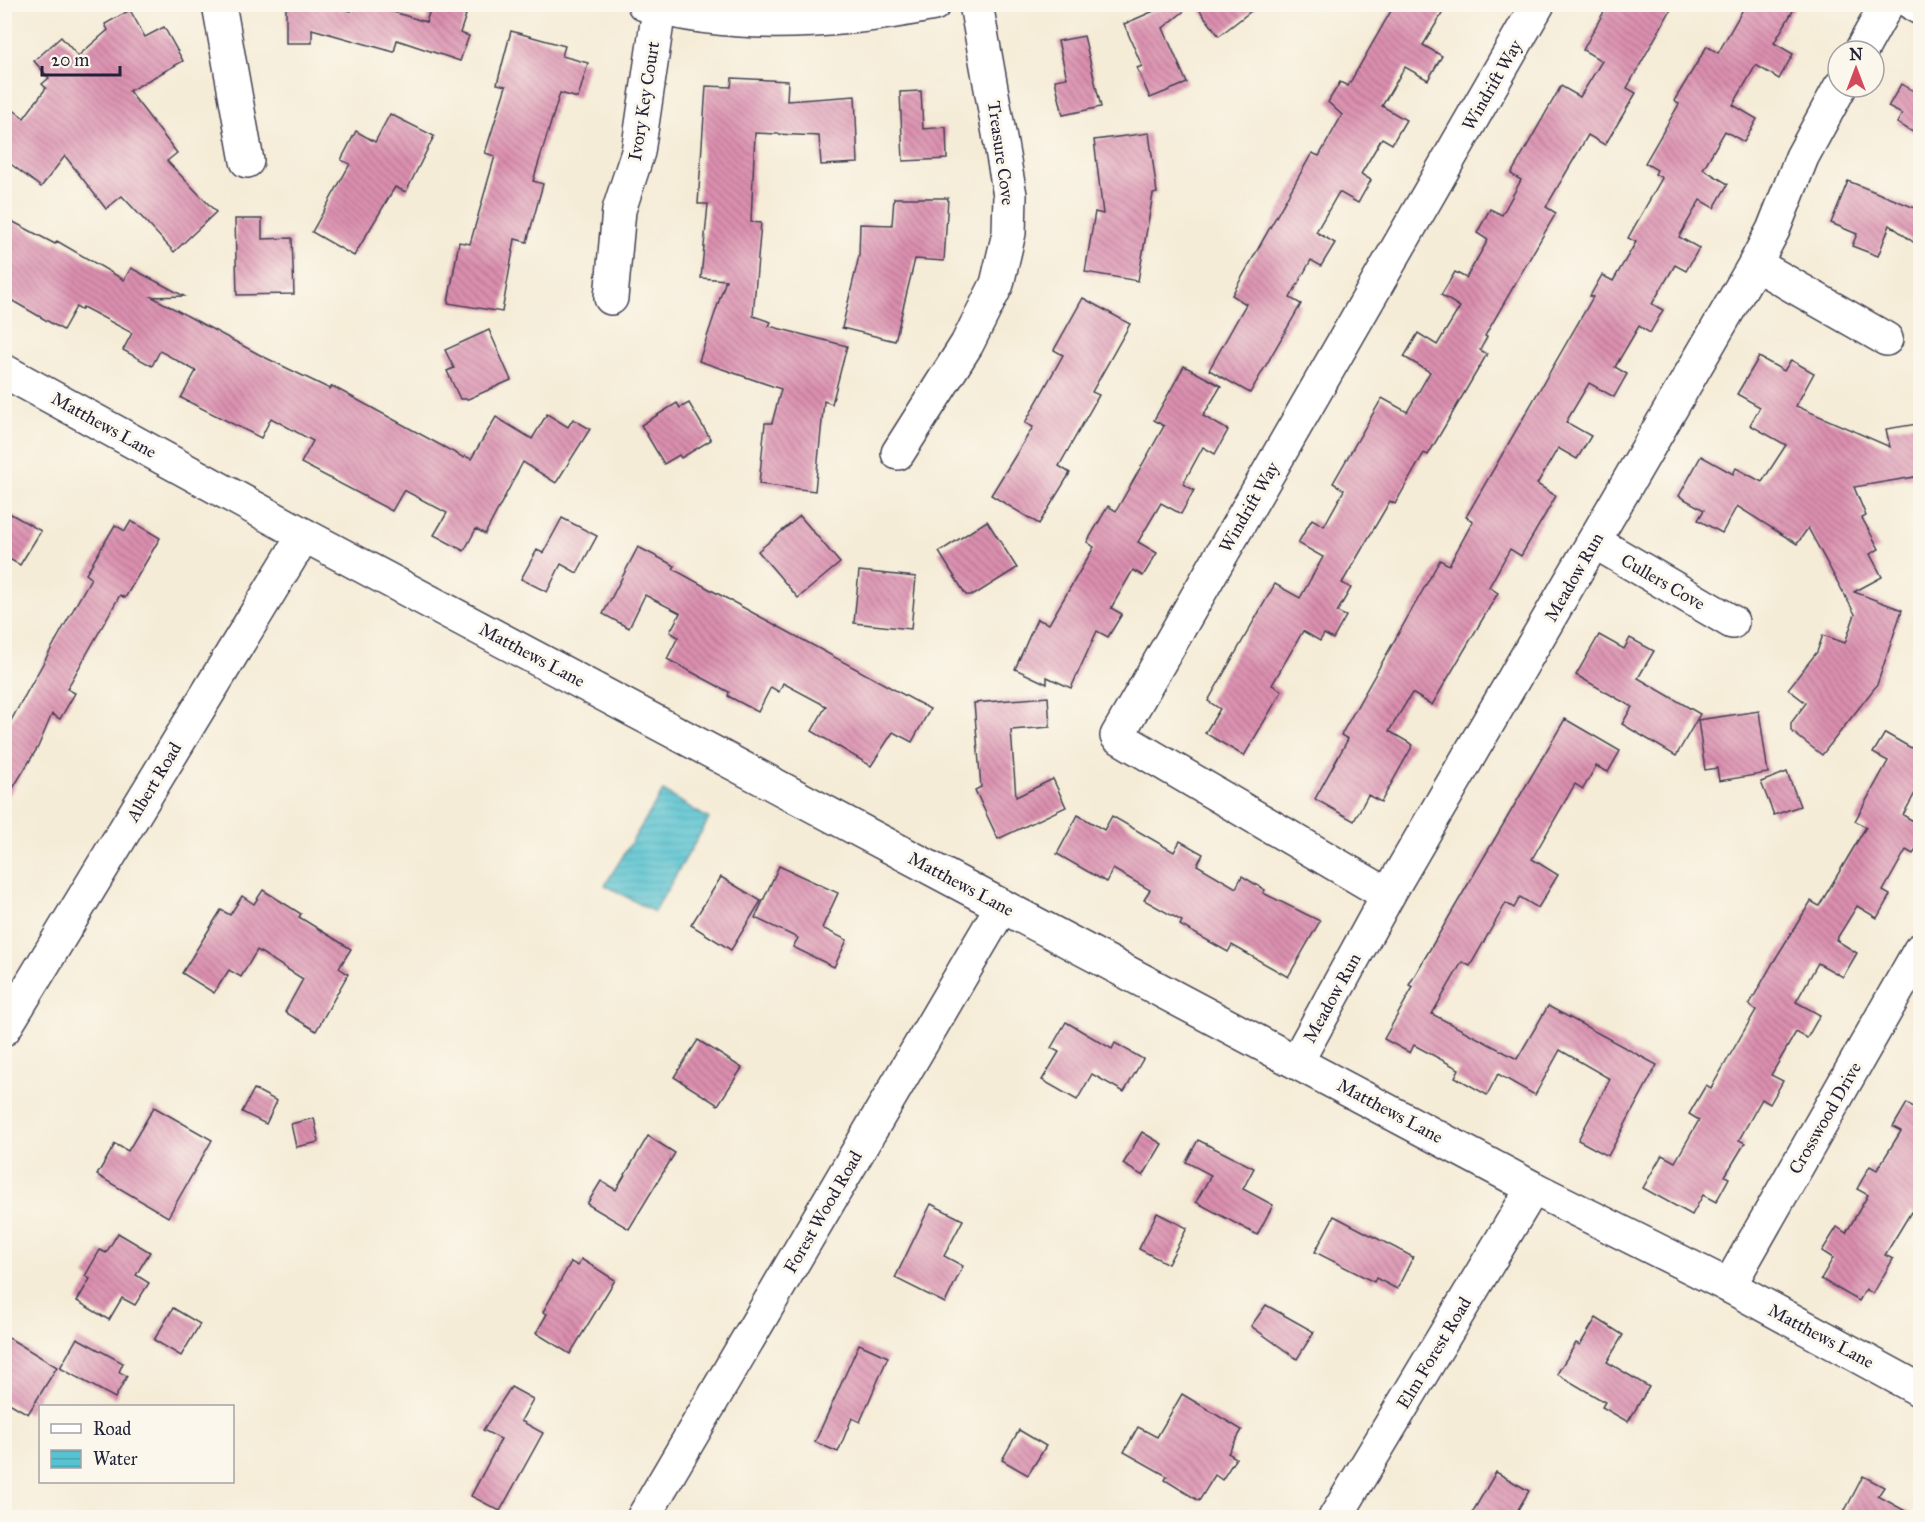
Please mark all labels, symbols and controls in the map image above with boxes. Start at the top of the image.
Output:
street label: Windrift Way [1457,35,1527,134]
scale bar [42,39,120,77]
street label: Ivory Key Court [624,39,664,162]
north arrow [1826,39,1886,99]
text: N [1849,45,1863,64]
text: 20 m [51,49,89,71]
street label: Treasure Cove [983,99,1019,207]
street label: Matthews Lane [48,387,160,463]
street label: Windrift Way [1214,457,1284,556]
street label: Meadow Run [1540,528,1608,625]
street label: Cullers Cove [1617,549,1709,615]
street label: Matthews Lane [475,618,589,692]
street label: Albert Road [121,738,186,826]
street label: Matthews Lane [904,847,1018,921]
street label: Meadow Run [1298,949,1366,1047]
street label: Crosswood Drive [1784,1058,1866,1178]
street label: Matthews Lane [1333,1074,1447,1148]
street label: Forest Wood Road [779,1147,867,1277]
street label: Elm Forest Road [1392,1293,1476,1413]
street label: Matthews Lane [1764,1299,1878,1373]
legend [39,1405,234,1483]
text: Road [93,1418,131,1440]
text: Water [93,1448,138,1470]

